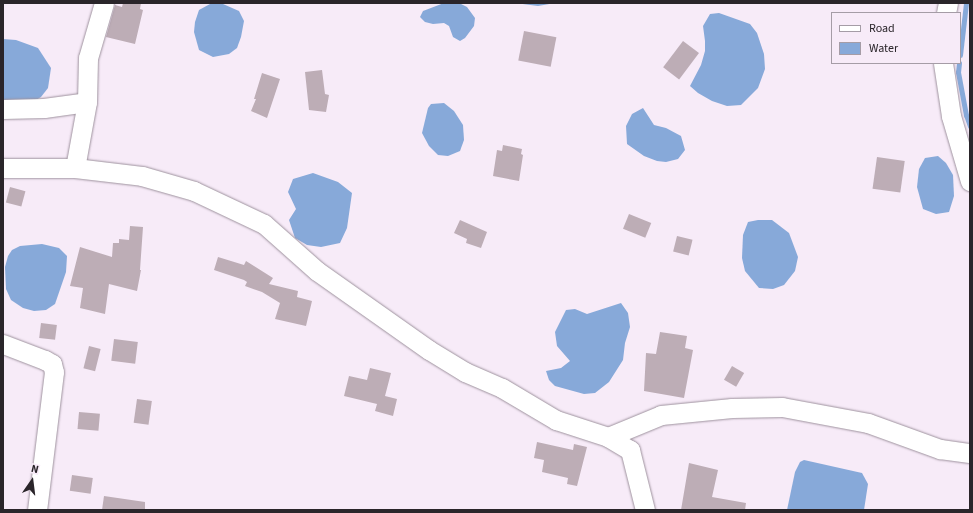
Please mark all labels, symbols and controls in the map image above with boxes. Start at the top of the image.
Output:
legend [831,12,961,64]
text: Road [869,20,895,37]
text: Water [869,40,898,57]
north arrow [12,461,52,501]
text: N [30,461,40,477]

